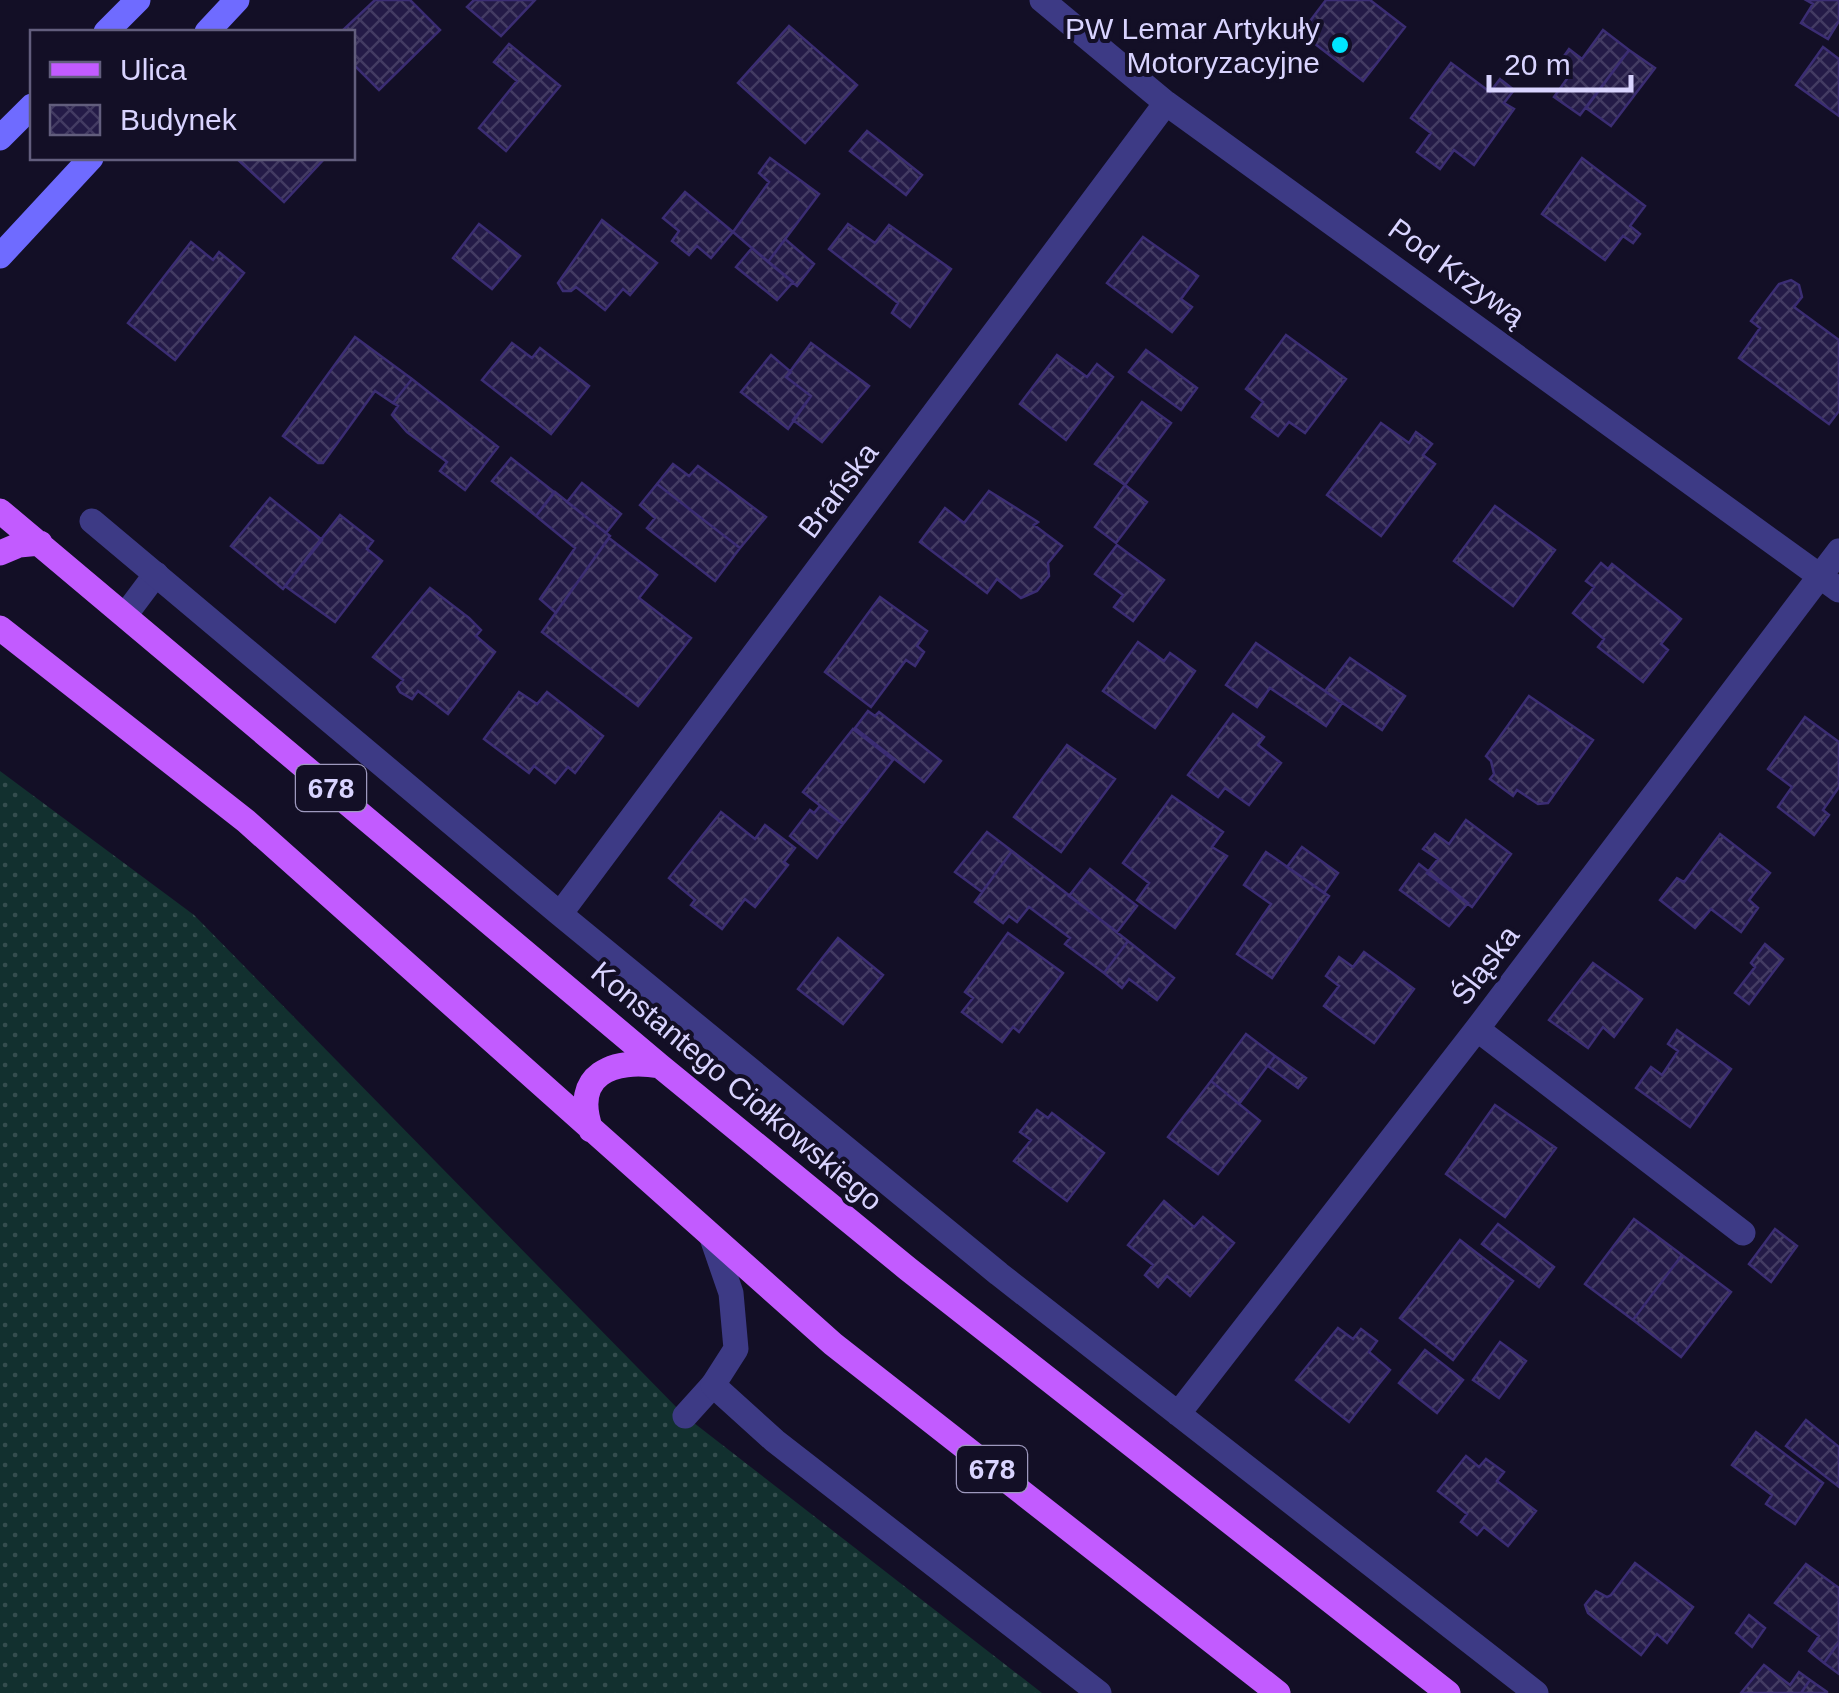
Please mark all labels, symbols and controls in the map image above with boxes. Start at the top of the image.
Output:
place label: PW Lemar Artykuły Motoryzacyjne [1065,12,1320,79]
legend [30,30,355,160]
scale bar [1489,30,1632,92]
marker: PW Lemar Artykuły Motoryzacyjne [1329,34,1351,56]
text: 20 m [1504,48,1571,81]
text: Ulica [120,53,187,86]
text: Budynek [120,103,238,136]
street label: Pod Krzywą [1383,212,1532,333]
street label: Brańska [792,436,884,544]
road number: 678 [296,765,366,811]
street label: Śląska [1445,919,1525,1011]
street label: Konstantego Ciołkowskiego [585,955,889,1217]
road number: 678 [957,1446,1027,1492]

